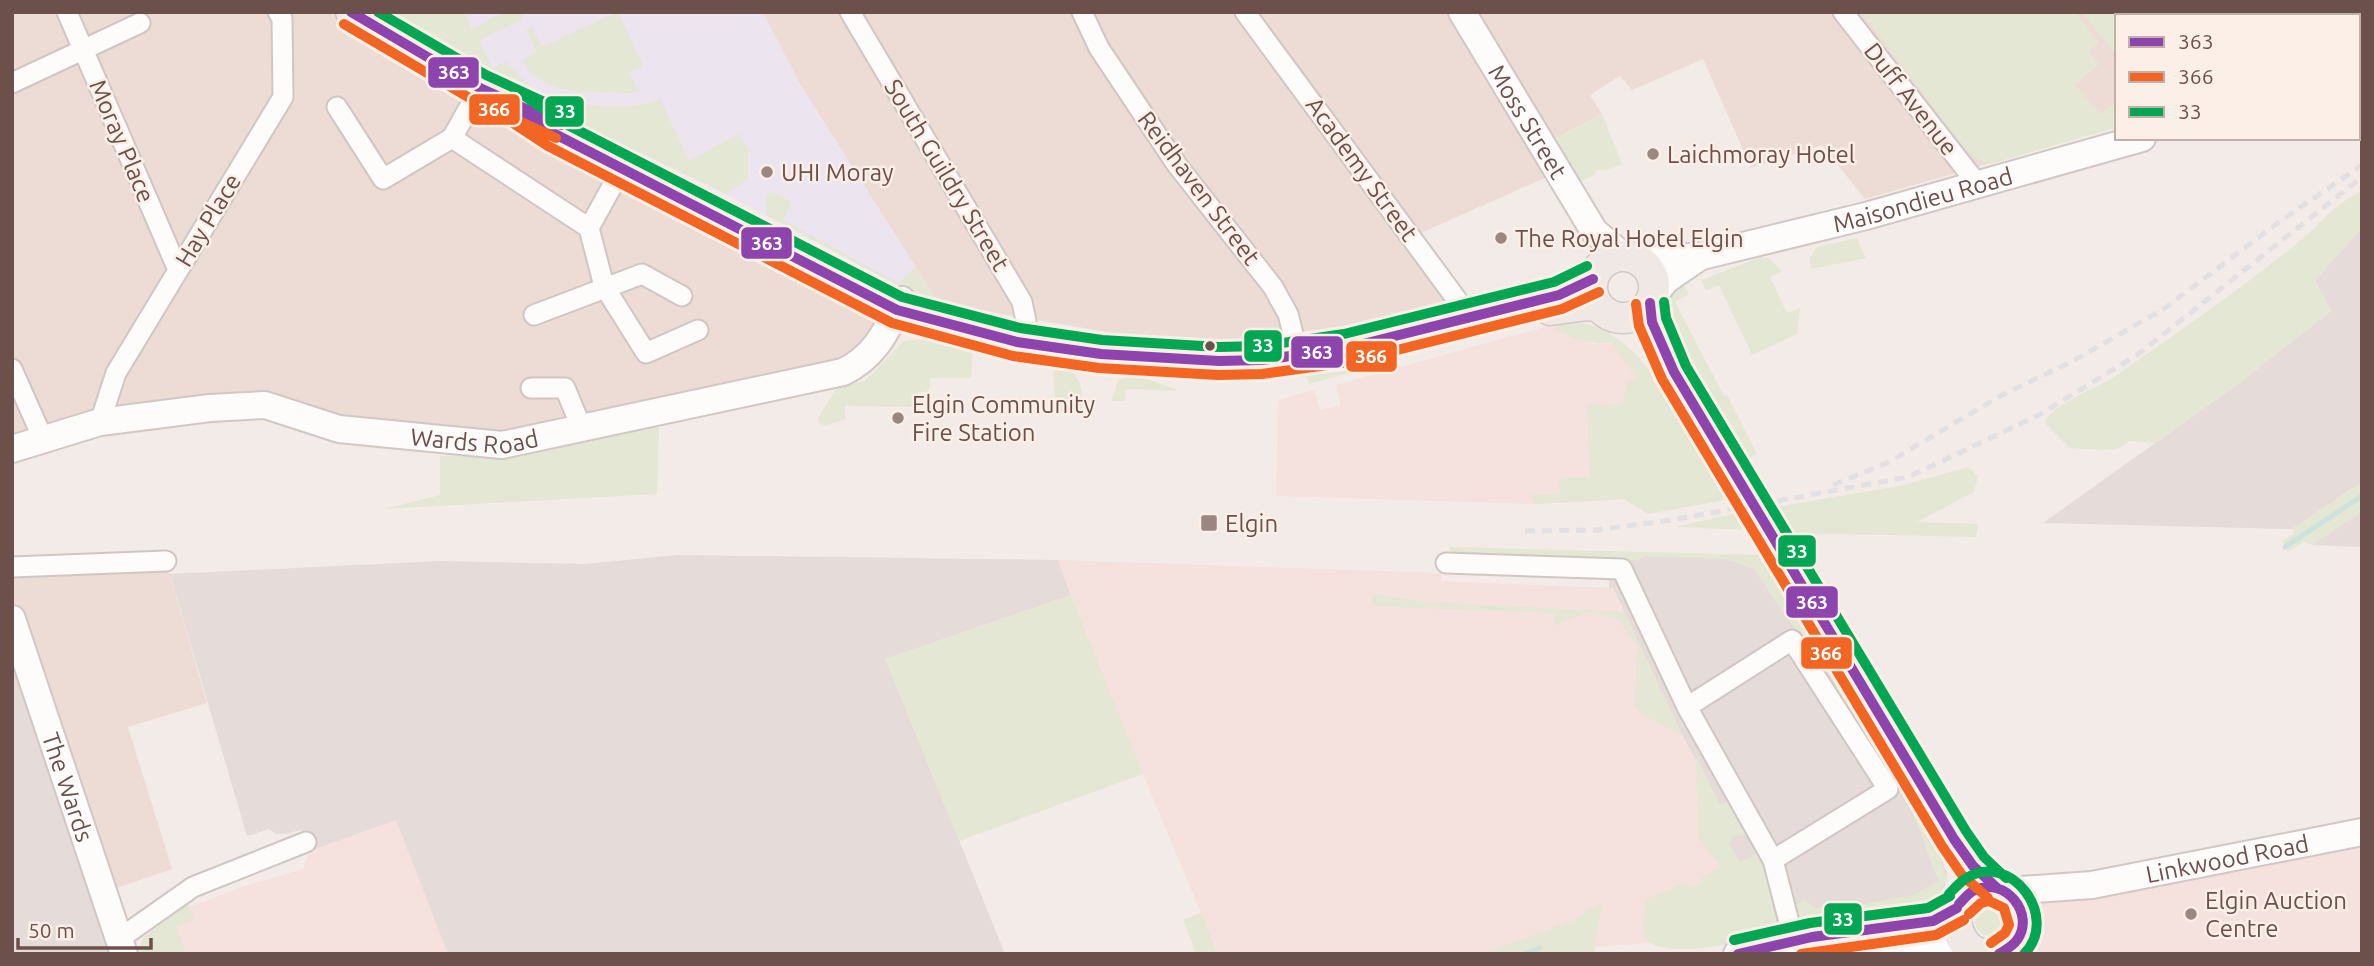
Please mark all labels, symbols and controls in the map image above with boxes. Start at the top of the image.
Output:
legend [2115,14,2360,140]
text: 363 [2178,29,2214,53]
street label: Duff Avenue [1859,37,1963,161]
line badge: 363 [427,56,480,89]
street label: Moss Street [1483,60,1573,184]
text: 363 [438,61,470,83]
text: 366 [2178,64,2214,88]
street label: South Guildry Street [879,74,1015,276]
street label: Moray Place [84,76,160,206]
street label: Academy Street [1301,92,1424,247]
line badge: 366 [468,93,521,126]
line badge: 33 [544,95,585,128]
text: 366 [478,98,510,120]
text: 33 [2178,99,2202,123]
text: 33 [554,100,576,122]
street label: Reidhaven Street [1132,106,1266,271]
place label: Laichmoray Hotel [1667,141,1855,168]
marker: Laichmoray Hotel [1645,146,1661,162]
place label: UHI Moray [781,159,894,186]
street label: Maisondieu Road [1830,162,2015,237]
marker: UHI Moray [759,164,775,180]
street label: Hay Place [170,169,246,271]
place label: The Royal Hotel Elgin [1515,225,1744,252]
line badge: 363 [740,226,793,260]
marker: The Royal Hotel Elgin [1493,230,1509,246]
text: 363 [751,232,783,254]
line badge: 33 [1243,329,1283,363]
text: 33 [1252,334,1274,356]
line badge: 363 [1290,335,1344,369]
unlabelled marker [1203,339,1217,353]
line badge: 366 [1345,340,1398,373]
text: 363 [1301,341,1333,363]
text: 366 [1355,345,1387,367]
place label: Elgin Community Fire Station [912,391,1095,446]
marker: Elgin Community Fire Station [890,410,906,426]
street label: Wards Road [409,423,541,459]
place label: Elgin [1225,510,1278,537]
marker: Elgin [1199,513,1219,533]
line badge: 33 [1777,534,1817,568]
text: 33 [1786,540,1808,562]
line badge: 363 [1785,585,1839,619]
text: 363 [1796,591,1828,613]
line badge: 366 [1800,636,1853,670]
text: 366 [1810,642,1842,664]
street label: The Wards [37,729,99,845]
street label: Linkwood Road [2143,829,2311,888]
place label: Elgin Auction Centre [2205,887,2347,942]
line badge: 33 [1823,902,1863,936]
scale bar [18,906,150,950]
marker: Elgin Auction Centre [2183,906,2199,922]
text: 33 [1832,908,1854,930]
text: 50 m [28,918,75,942]

